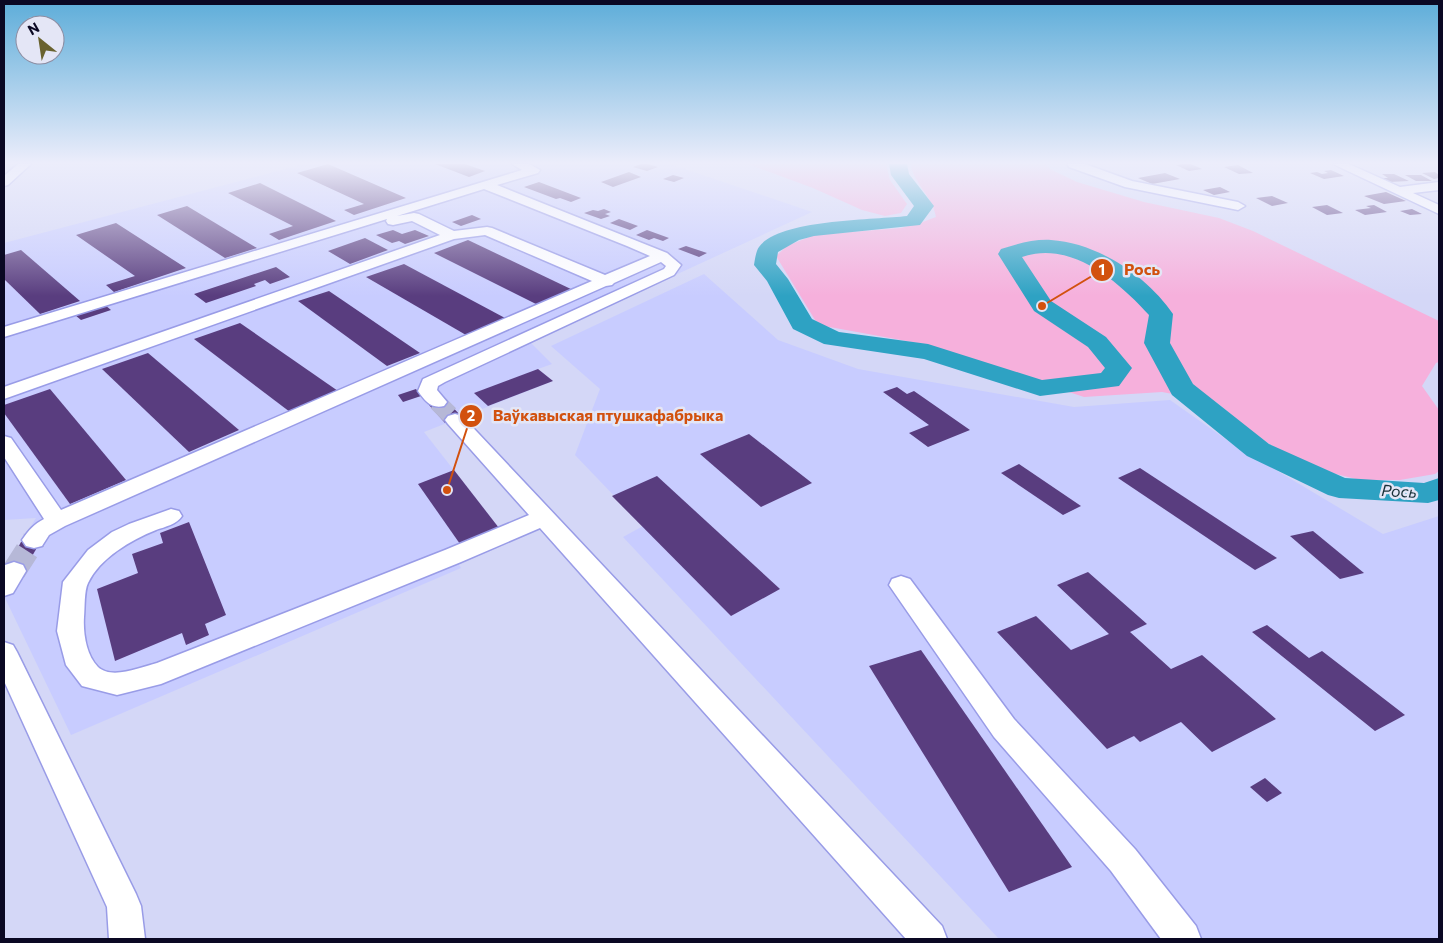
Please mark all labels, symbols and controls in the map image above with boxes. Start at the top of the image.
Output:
north arrow [15,15,65,65]
text: N [24,18,42,38]
callout: Рось [1089,254,1170,285]
text: Рось [1124,259,1160,278]
text: 1 [1099,260,1105,278]
callout: Ваўкавыская птушкафабрыка [458,400,734,431]
text: Ваўкавыская птушкафабрыка [493,405,723,424]
text: 2 [467,406,475,424]
water label: Рось [1381,480,1417,501]

